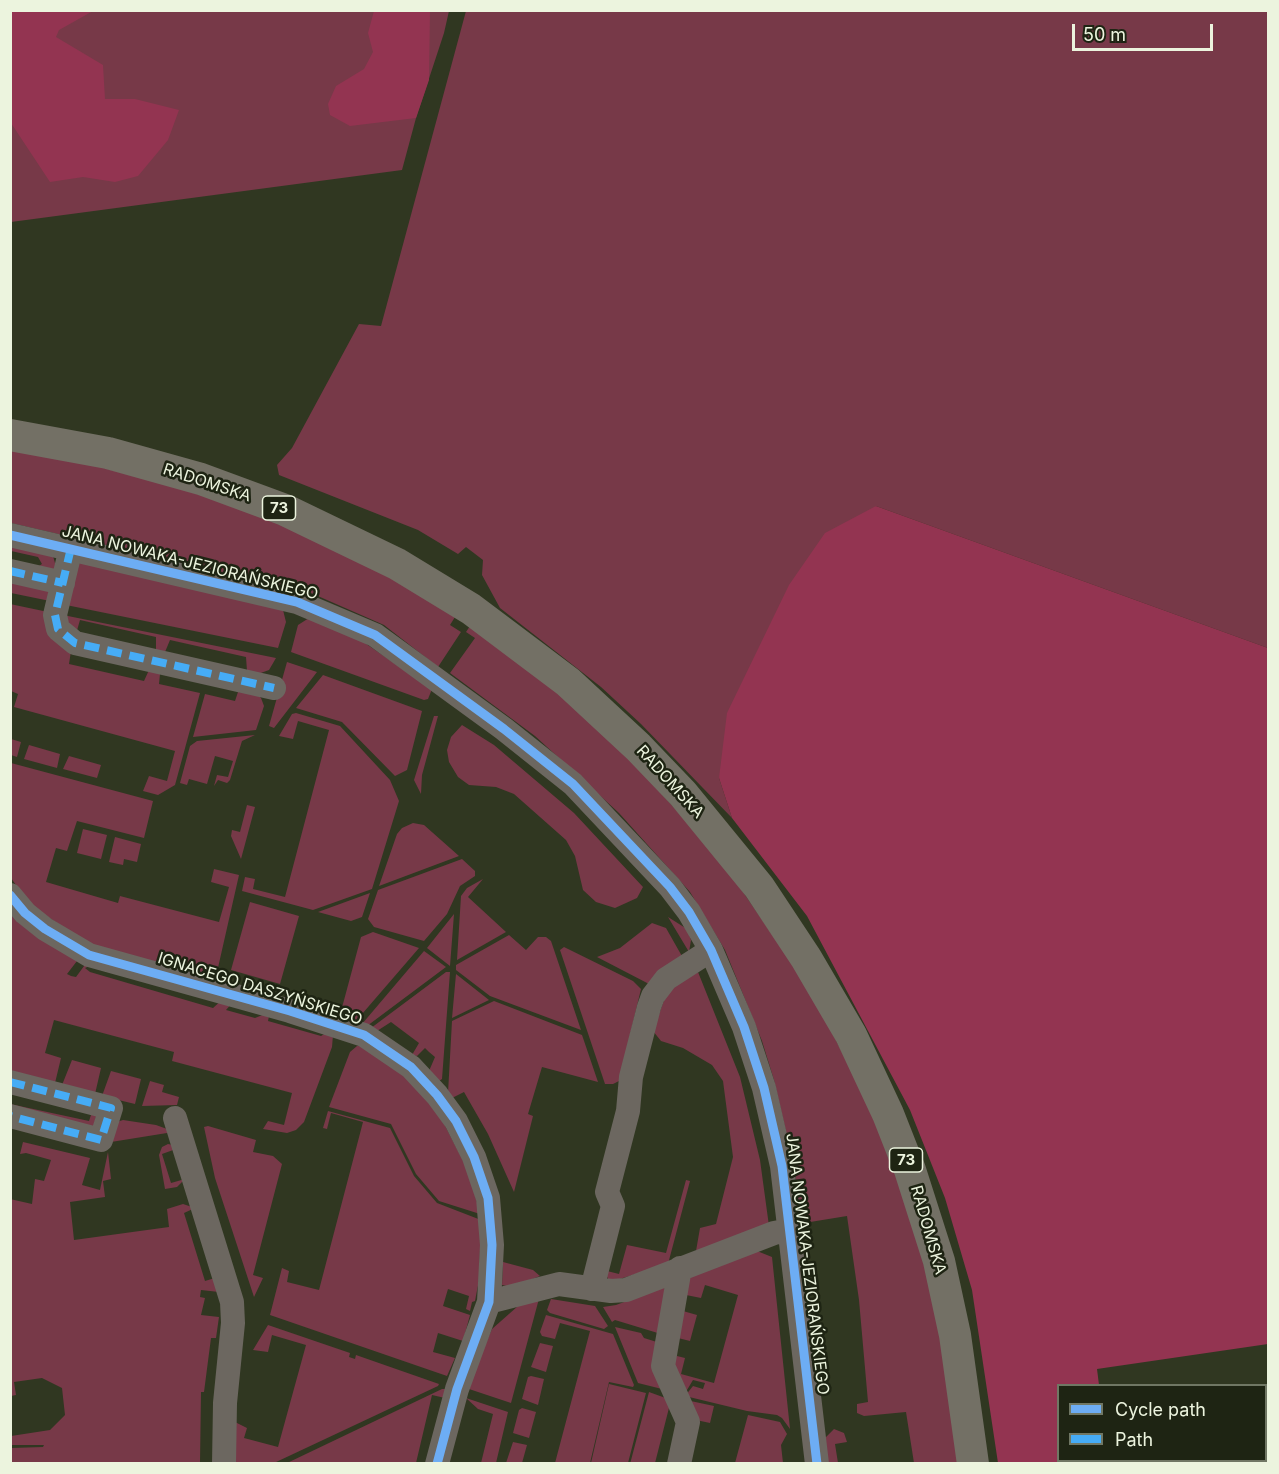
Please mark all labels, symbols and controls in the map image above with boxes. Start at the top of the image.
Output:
scale bar [1075,12,1216,50]
text: 50 m [1083,24,1126,45]
street label: RADOMSKA [160,460,254,506]
road number: 73 [262,496,296,520]
street label: JANA NOWAKA-JEZIORAŃSKIEGO [60,522,320,604]
street label: RADOMSKA [632,742,708,822]
street label: IGNACEGO DASZYŃSKIEGO [155,949,365,1029]
street label: JANA NOWAKA-JEZIORAŃSKIEGO [781,1132,833,1396]
road number: 73 [890,1148,922,1172]
street label: RADOMSKA [906,1183,950,1277]
legend [1057,1384,1267,1462]
text: Cycle path [1115,1399,1206,1420]
text: Path [1115,1429,1153,1450]

